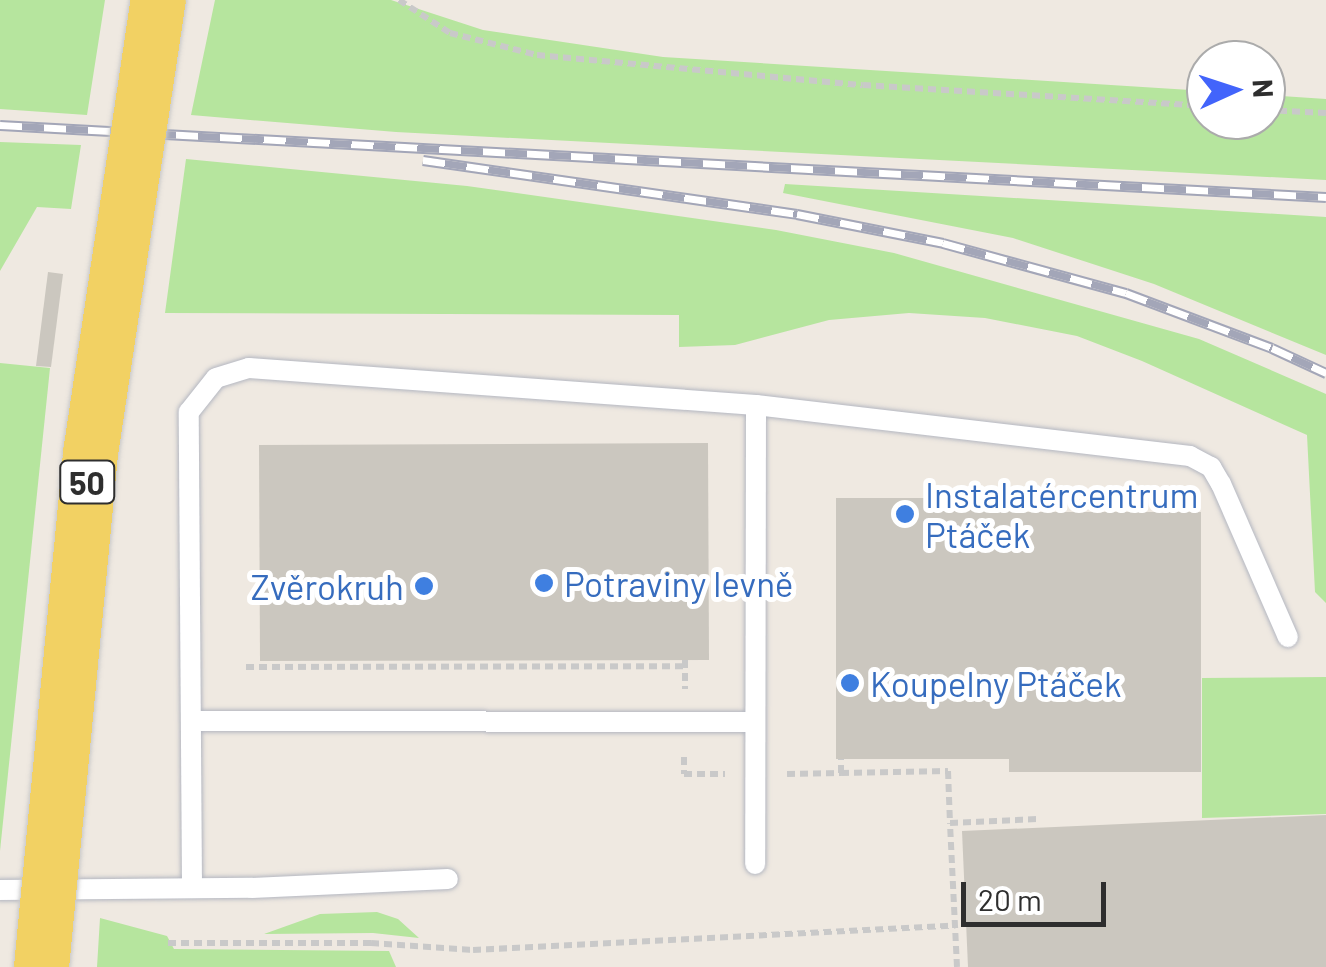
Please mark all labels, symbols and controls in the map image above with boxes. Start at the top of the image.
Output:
north arrow [1186,40,1286,140]
text: N [1246,78,1281,99]
road number: 50 [57,455,117,509]
place label: Instalatércentrum Ptáček [925,473,1198,555]
marker: Instalatércentrum Ptáček [894,503,916,525]
place label: Potraviny levně [564,562,793,604]
place label: Zvěrokruh [251,565,404,607]
marker: Potraviny levně [533,572,555,594]
marker: Zvěrokruh [413,575,435,597]
place label: Koupelny Ptáček [870,662,1122,704]
marker: Koupelny Ptáček [839,672,861,694]
scale bar [966,862,1111,924]
text: 20 m [978,881,1042,917]

